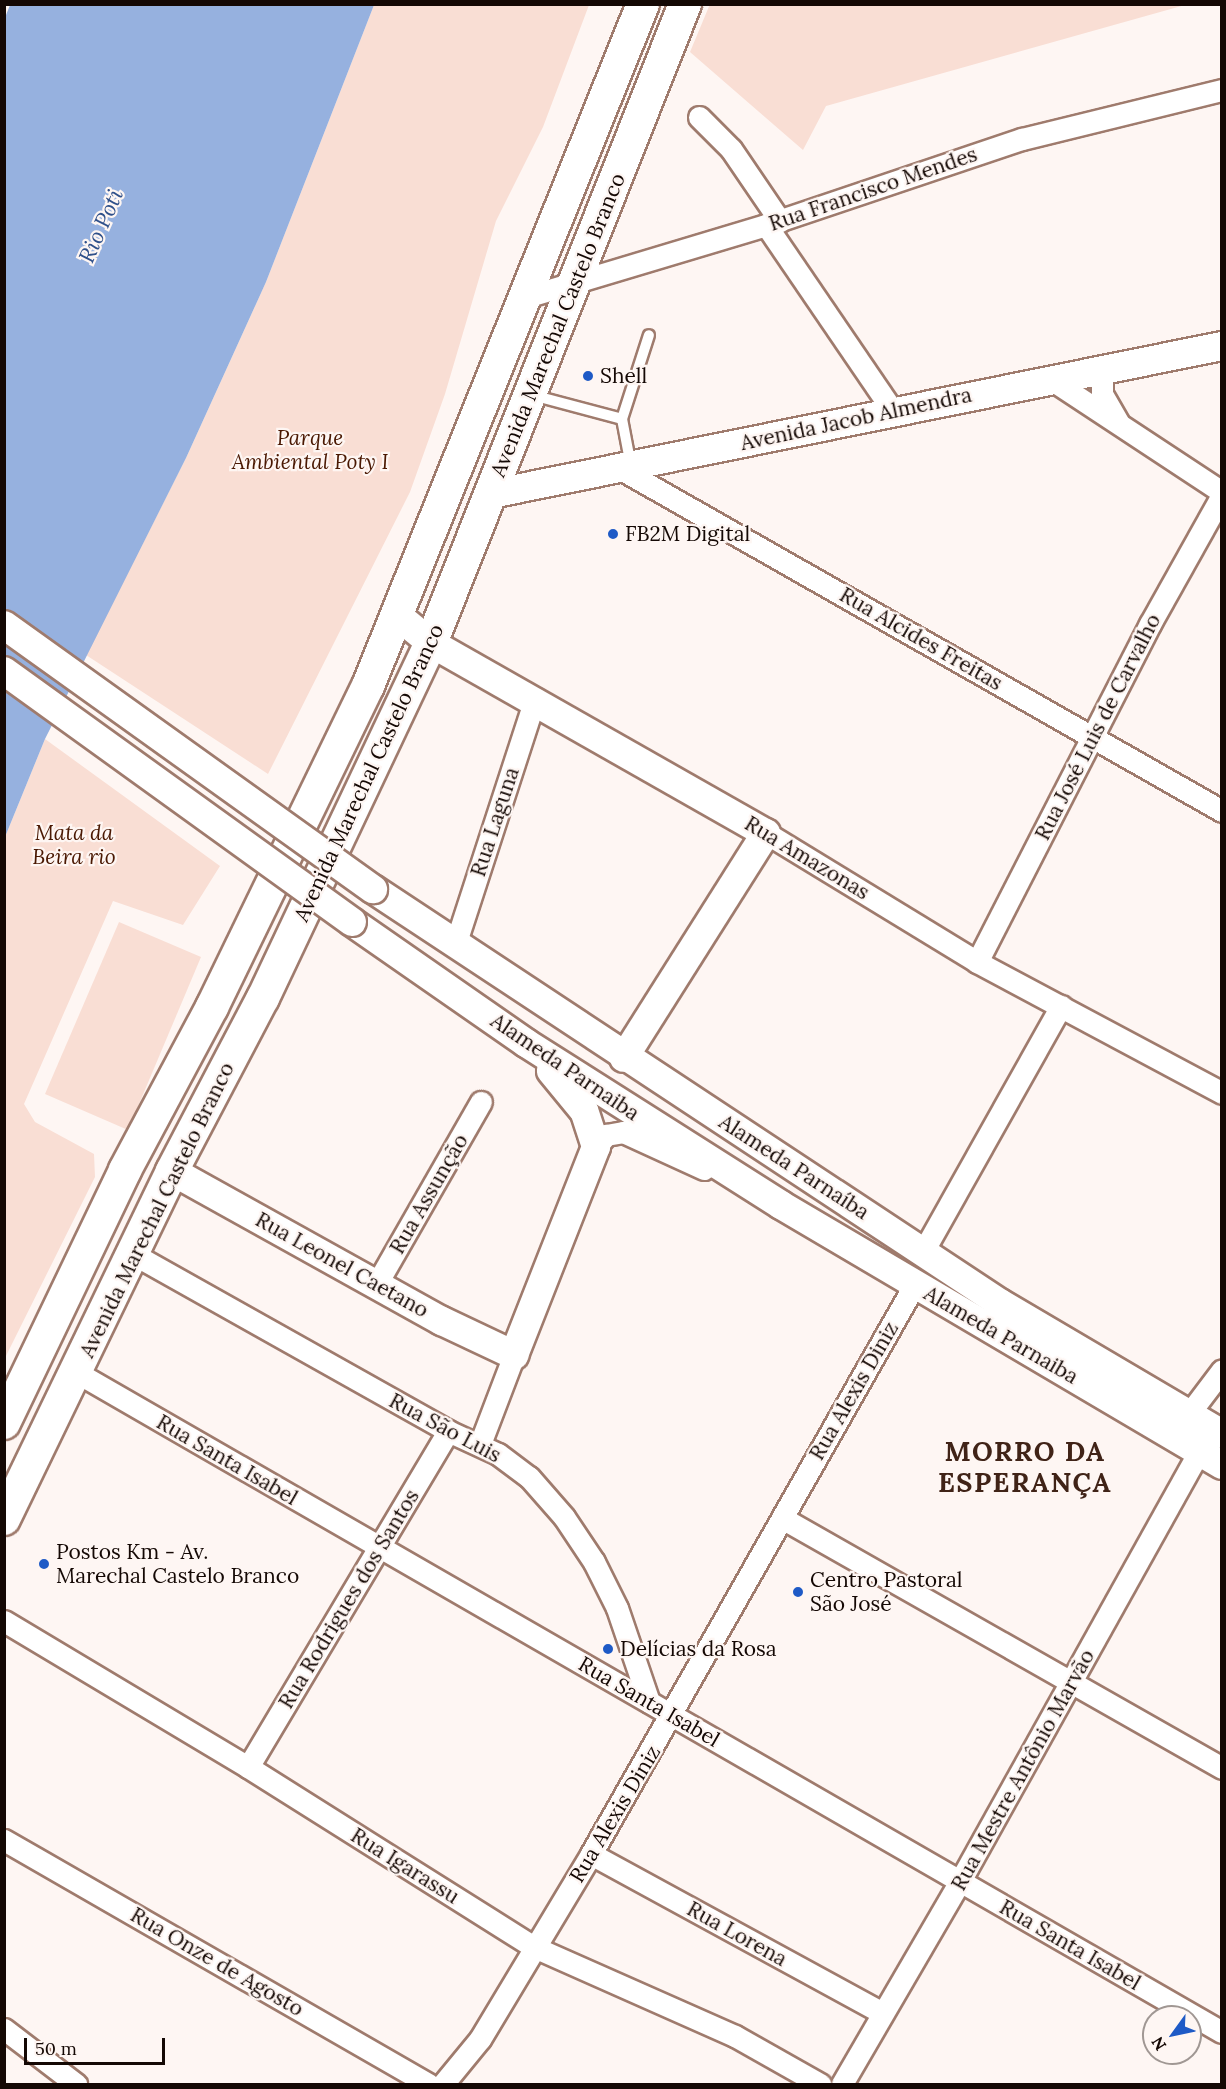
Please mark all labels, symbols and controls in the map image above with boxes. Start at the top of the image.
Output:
street label: Rua Francisco Mendes [766,142,980,236]
street label: Avenida Marechal Castelo Branco [485,169,631,481]
water label: Rio Poti [73,185,129,267]
place label: Shell [600,363,647,389]
marker: Shell [581,369,595,383]
street label: Avenida Jacob Almendra [738,382,974,456]
park label: Parque Ambiental Poty I [232,425,388,475]
place label: FB2M Digital [625,521,750,547]
marker: FB2M Digital [606,527,620,541]
street label: Rua Alcides Freitas [835,582,1007,696]
street label: Rua José Luis de Carvalho [1030,610,1166,844]
street label: Avenida Marechal Castelo Branco [289,620,449,926]
street label: Rua Laguna [466,764,524,880]
street label: Rua Amazonas [740,811,874,905]
park label: Mata da Beira rio [32,820,116,870]
street label: Alameda Parnaiba [486,1008,644,1126]
street label: Avenida Marechal Castelo Branco [74,1058,240,1362]
street label: Alameda Parnaíba [714,1109,874,1225]
street label: Rua Assunção [385,1130,473,1258]
street label: Rua Leonel Caetano [251,1207,433,1323]
street label: Alameda Parnaiba [919,1281,1083,1389]
street label: Rua Alexis Diniz [804,1317,904,1465]
street label: Rua São Luis [385,1388,505,1468]
street label: Rua Santa Isabel [152,1409,302,1511]
district label: MORRO DA ESPERANÇA [938,1435,1112,1498]
street label: Rua Rodrigues dos Santos [273,1485,425,1713]
place label: Postos Km - Av. Marechal Castelo Branco [56,1539,299,1589]
marker: Postos Km - Av. Marechal Castelo Branco [37,1557,51,1571]
place label: Centro Pastoral São José [810,1567,963,1617]
marker: Centro Pastoral São José [791,1585,805,1599]
place label: Delícias da Rosa [620,1636,777,1662]
marker: Delícias da Rosa [601,1642,615,1656]
street label: Rua Mestre Antônio Marvão [946,1645,1100,1895]
street label: Rua Santa Isabel [574,1651,724,1753]
street label: Rua Alexis Diniz [564,1741,666,1887]
street label: Rua Igarassu [346,1823,464,1909]
street label: Rua Santa Isabel [995,1894,1145,1996]
street label: Rua Lorena [683,1896,791,1972]
street label: Rua Onze de Agosto [126,1902,308,2022]
north arrow [1142,2005,1202,2065]
scale bar [27,2026,168,2064]
text: N [1147,2033,1170,2054]
text: 50 m [35,2037,77,2060]

